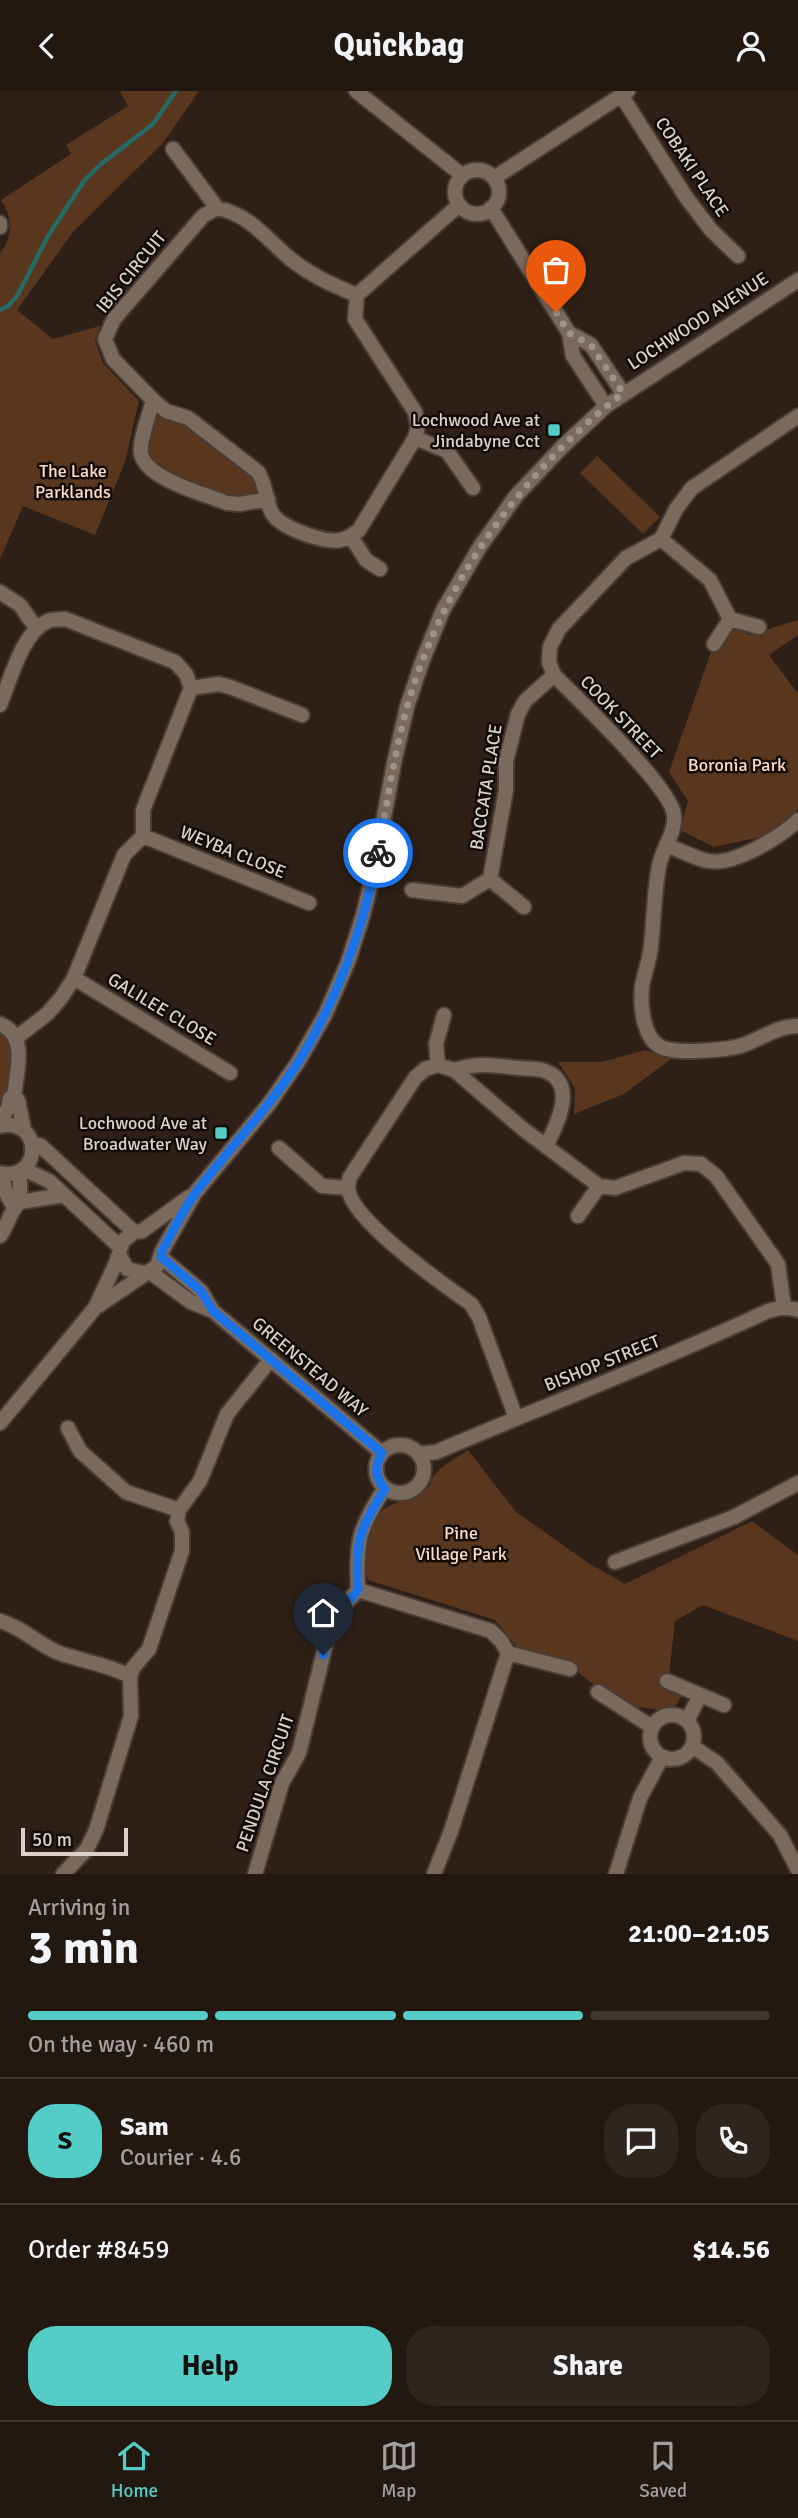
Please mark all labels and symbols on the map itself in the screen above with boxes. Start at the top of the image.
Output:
street label: COBAKI PLACE [651,113,733,221]
street label: IBIS CIRCUIT [91,226,171,317]
pin [526,240,586,312]
street label: LOCHWOOD AVENUE [624,267,772,375]
place label: Lochwood Ave at Jindabyne Cct [412,409,540,452]
marker: Lochwood Ave at Jindabyne Cct [546,422,562,438]
park label: The Lake Parklands [35,460,111,503]
street label: COOK STREET [576,671,666,763]
street label: BACCATA PLACE [465,722,507,852]
park label: Boronia Park [688,754,786,776]
courier [343,818,413,888]
street label: WEYBA CLOSE [177,821,289,883]
street label: GALILEE CLOSE [104,968,220,1050]
place label: Lochwood Ave at Broadwater Way [79,1112,208,1155]
marker: Lochwood Ave at Broadwater Way [213,1125,229,1141]
street label: GREENSTEAD WAY [248,1312,372,1422]
street label: BISHOP STREET [541,1330,663,1396]
park label: Pine Village Park [415,1522,507,1565]
pin [293,1583,353,1655]
street label: PENDULA CIRCUIT [231,1711,299,1855]
scale bar [21,1825,128,1857]

